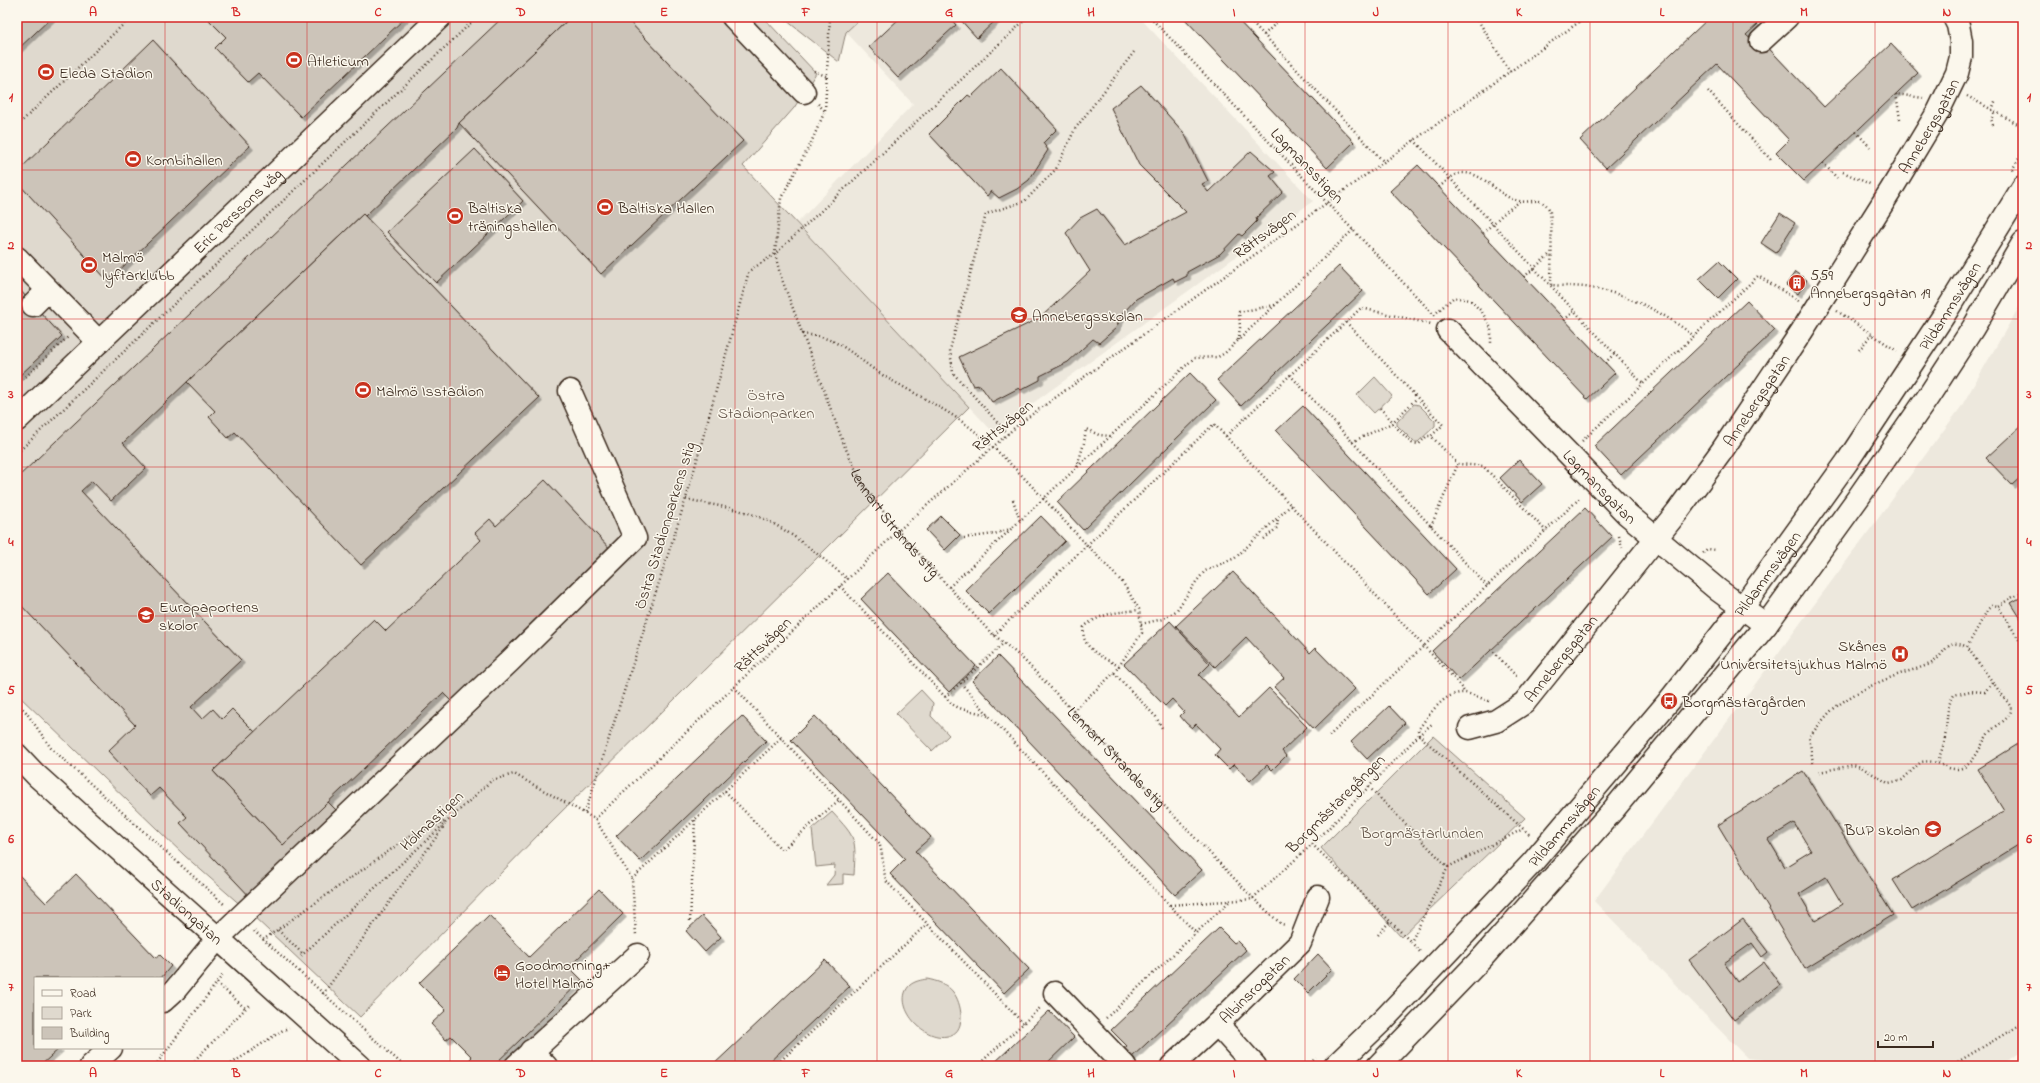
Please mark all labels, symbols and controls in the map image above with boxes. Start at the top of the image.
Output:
text: A [89,3,97,22]
text: B [231,3,241,22]
text: C [374,3,382,22]
text: D [515,3,526,22]
text: E [660,3,668,22]
text: F [801,3,811,22]
text: G [945,3,953,22]
text: H [1087,3,1095,22]
text: I [1232,3,1236,22]
text: J [1373,3,1379,22]
text: K [1516,3,1523,22]
text: L [1660,3,1666,22]
text: M [1800,3,1808,22]
text: N [1943,3,1952,22]
sports icon: Atleticum [284,50,304,70]
place label: Atleticum [307,50,369,74]
sports icon: Eleda Stadion [36,62,56,82]
place label: Eleda Stadion [59,62,153,86]
street label: Annebergsgatan [1893,75,1967,179]
text: 1 [9,88,14,107]
text: 1 [2027,88,2032,107]
street label: Lagmansstigen [1264,123,1349,210]
sports icon: Kombihallen [123,149,143,169]
place label: Kombihallen [146,149,223,173]
street label: Eric Perssons väg [188,163,289,260]
place label: Baltiska träningshallen [467,197,557,239]
sports icon: Baltiska Hallen [595,197,615,217]
place label: Baltiska Hallen [617,197,715,221]
street label: Rättsvägen [1229,204,1302,266]
sports icon: Baltiska träningshallen [445,206,465,226]
text: 2 [7,236,15,255]
text: 2 [2025,236,2033,255]
place label: Malmö lyftarklubb [102,246,175,288]
sports icon: Malmö lyftarklubb [79,255,99,275]
street label: Pildammsvägen [1914,258,1988,356]
place label: 559 Annebergsgatan 19 [1810,264,1931,306]
building icon: 559 Annebergsgatan 19 [1787,273,1807,293]
school or university icon: Annebergsskolan [1009,305,1029,325]
place label: Annebergsskolan [1032,305,1143,329]
street label: Annebergsgatan [1718,350,1797,452]
sports icon: Malmö Isstadion [353,380,373,400]
place label: Malmö Isstadion [376,380,484,404]
park label: Östra Stadionparken [718,384,814,426]
text: 3 [7,385,14,404]
text: 3 [2025,385,2032,404]
street label: Rättsvägen [968,394,1039,459]
street label: Östra Stadionparkens stig [629,439,703,612]
street label: Lagmansgatan [1556,445,1641,531]
street label: Lennart Strands stig [843,465,945,584]
street label: Pildammsvägen [1729,526,1808,623]
text: 4 [7,533,14,552]
text: 4 [2025,533,2032,552]
place label: Europaportens skolor [159,596,259,638]
school or university icon: Europaportens skolor [136,605,156,625]
street label: Annebergsgatan [1519,610,1604,708]
street label: Rättsvägen [729,612,798,679]
place label: Skånes Universitetsjukhus Malmö [1720,635,1887,677]
hospital icon: Skånes Universitetsjukhus Malmö [1890,644,1910,664]
text: 5 [7,681,15,700]
text: 5 [2025,681,2033,700]
bus stop icon: Borgmästargården [1659,691,1679,711]
place label: Borgmästargården [1681,691,1806,715]
street label: Lennart Strands stig [1061,702,1171,815]
street label: Borgmästaregången [1281,749,1392,860]
street label: Pildammsvägen [1523,780,1607,873]
street label: Holmastigen [395,785,470,857]
place label: BUP skolan [1844,819,1920,843]
school or university icon: BUP skolan [1923,819,1943,839]
park label: Borgmästarlunden [1360,822,1483,846]
text: 6 [7,830,14,849]
text: 6 [2025,830,2032,849]
street label: Stadiongatan [144,873,228,952]
street label: Albinsrogatan [1214,949,1296,1030]
place label: Goodmorning+ Hotel Malmö [515,954,611,996]
hotel icon: Goodmorning+ Hotel Malmö [492,963,512,983]
legend [34,977,164,1049]
text: 7 [8,978,14,997]
text: 7 [2026,978,2032,997]
text: Road [70,985,96,1003]
text: Park [70,1005,92,1023]
scale bar [1878,1023,1933,1049]
text: Building [69,1025,109,1044]
text: 20 m [1884,1029,1907,1047]
text: A [89,1064,97,1083]
text: B [231,1064,241,1083]
text: C [374,1064,382,1083]
text: D [515,1064,526,1083]
text: E [660,1064,668,1083]
text: F [801,1064,811,1083]
text: G [945,1064,953,1083]
text: H [1087,1064,1095,1083]
text: I [1232,1064,1236,1083]
text: J [1373,1064,1379,1083]
text: K [1516,1064,1523,1083]
text: L [1660,1064,1666,1083]
text: M [1800,1064,1808,1083]
text: N [1943,1064,1952,1083]

